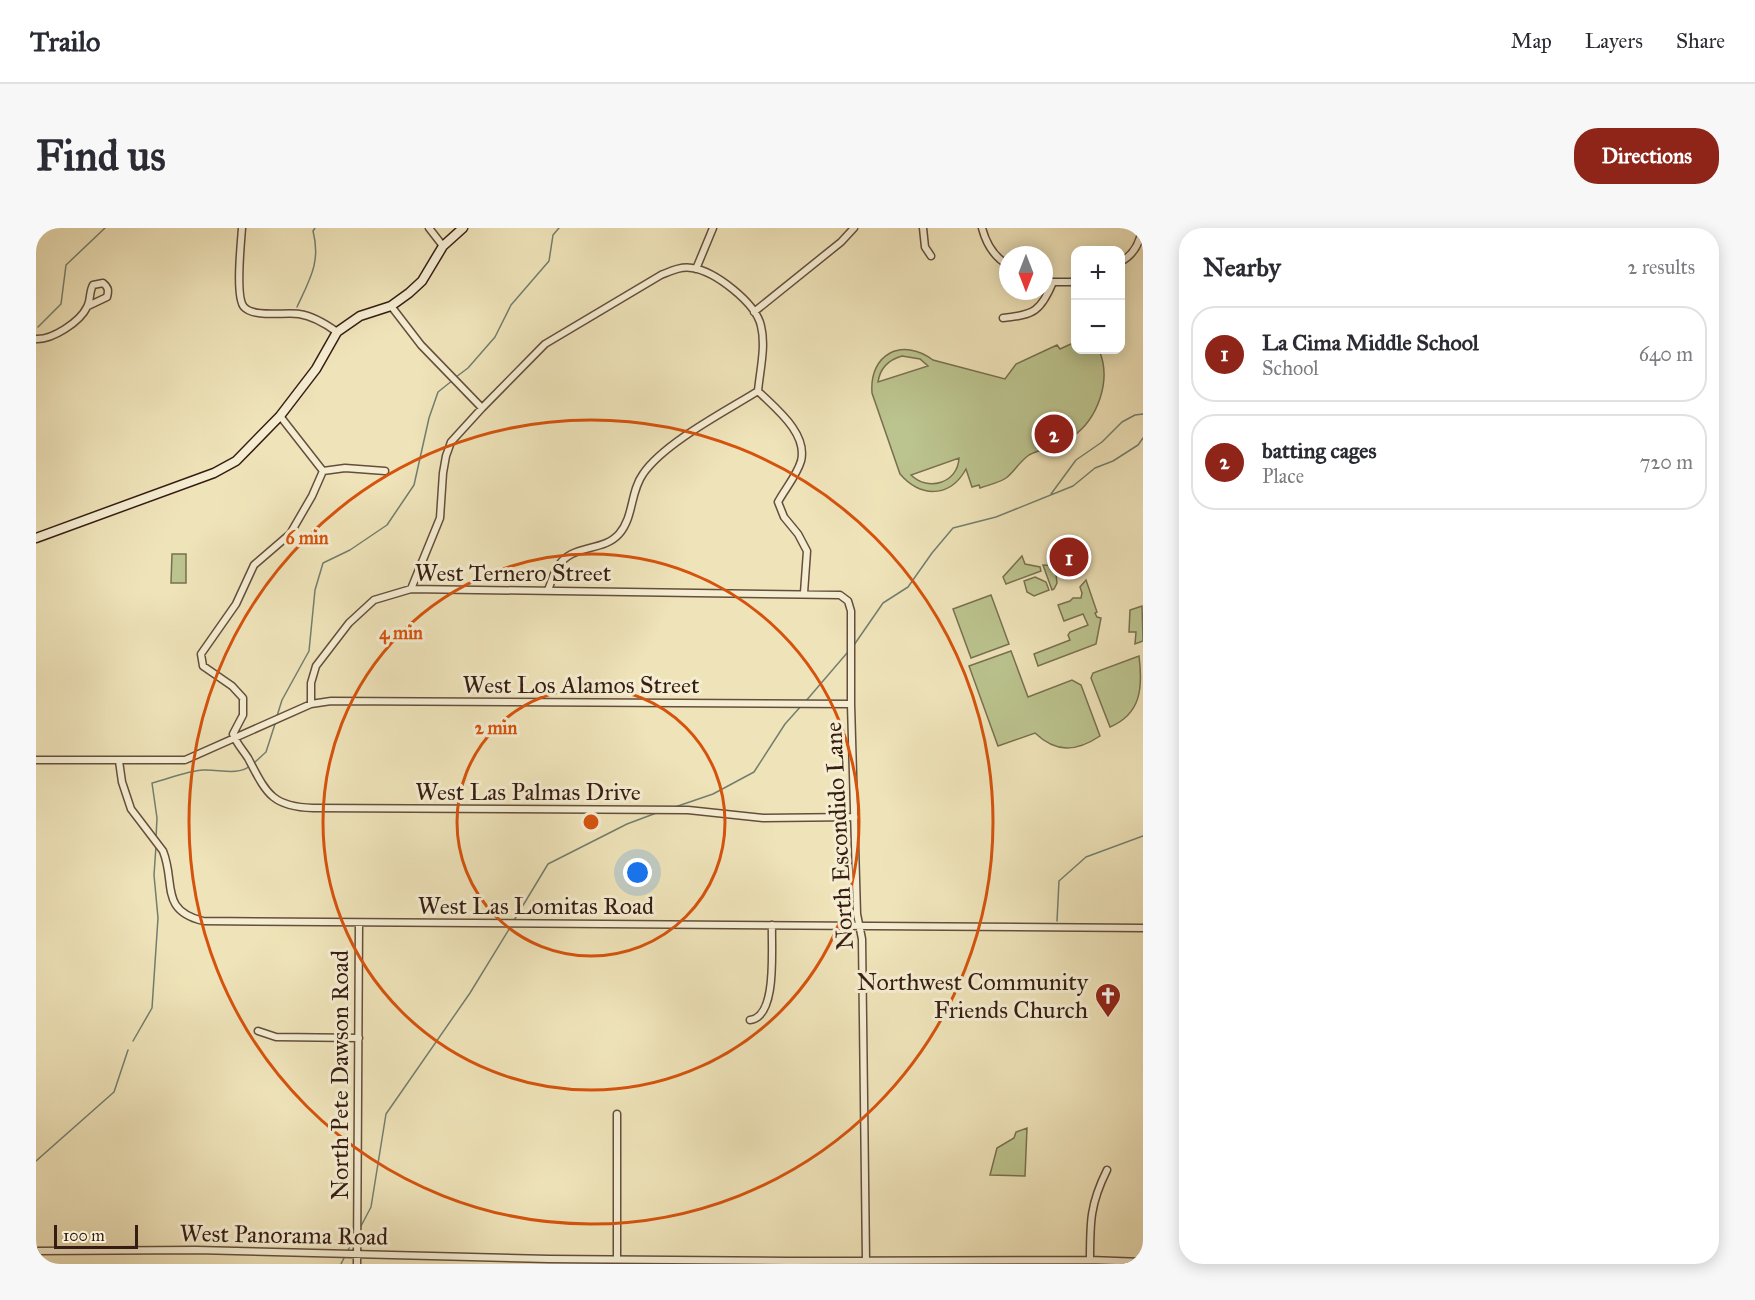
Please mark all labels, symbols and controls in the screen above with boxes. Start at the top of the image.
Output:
text: Trailo [30,24,100,59]
text: Map [1511,28,1552,54]
text: Layers [1585,28,1643,54]
text: Share [1676,28,1725,54]
button: Directions [1574,128,1719,184]
text: Find us [36,130,166,182]
north arrow [999,246,1053,300]
map controls [1071,246,1125,354]
button: + [1071,246,1125,300]
text: Nearby [1203,251,1281,283]
text: 2 results [1627,255,1695,279]
button: − [1071,300,1125,354]
text: La Cima Middle School [1262,329,1479,356]
text: 1 [1221,342,1228,366]
text: 640 m [1639,342,1693,366]
text: School [1262,356,1319,380]
pin: 2 [1034,412,1074,456]
text: batting cages [1262,437,1377,464]
text: 2 [1220,450,1229,474]
text: 720 m [1640,450,1693,474]
text: Place [1262,464,1304,488]
text: 6 min [286,527,329,549]
pin: 1 [1050,534,1088,580]
street label: West Ternero Street [415,558,612,588]
text: 4 min [379,622,423,645]
street label: West Los Alamos Street [463,670,700,700]
text: 2 min [475,717,518,739]
street label: North Escondido Lane [818,721,860,951]
street label: West Las Palmas Drive [415,777,641,807]
centre of rings [581,812,601,832]
your location [623,858,652,887]
street label: West Las Lomitas Road [418,891,654,921]
street label: North Pete Dawson Road [325,950,355,1200]
place label: Northwest Community Friends Church [857,967,1089,1025]
church icon: Northwest Community Friends Church [1093,981,1123,1019]
street label: West Panorama Road [179,1218,389,1252]
scale bar [54,1222,138,1250]
text: 100 m [63,1226,105,1245]

